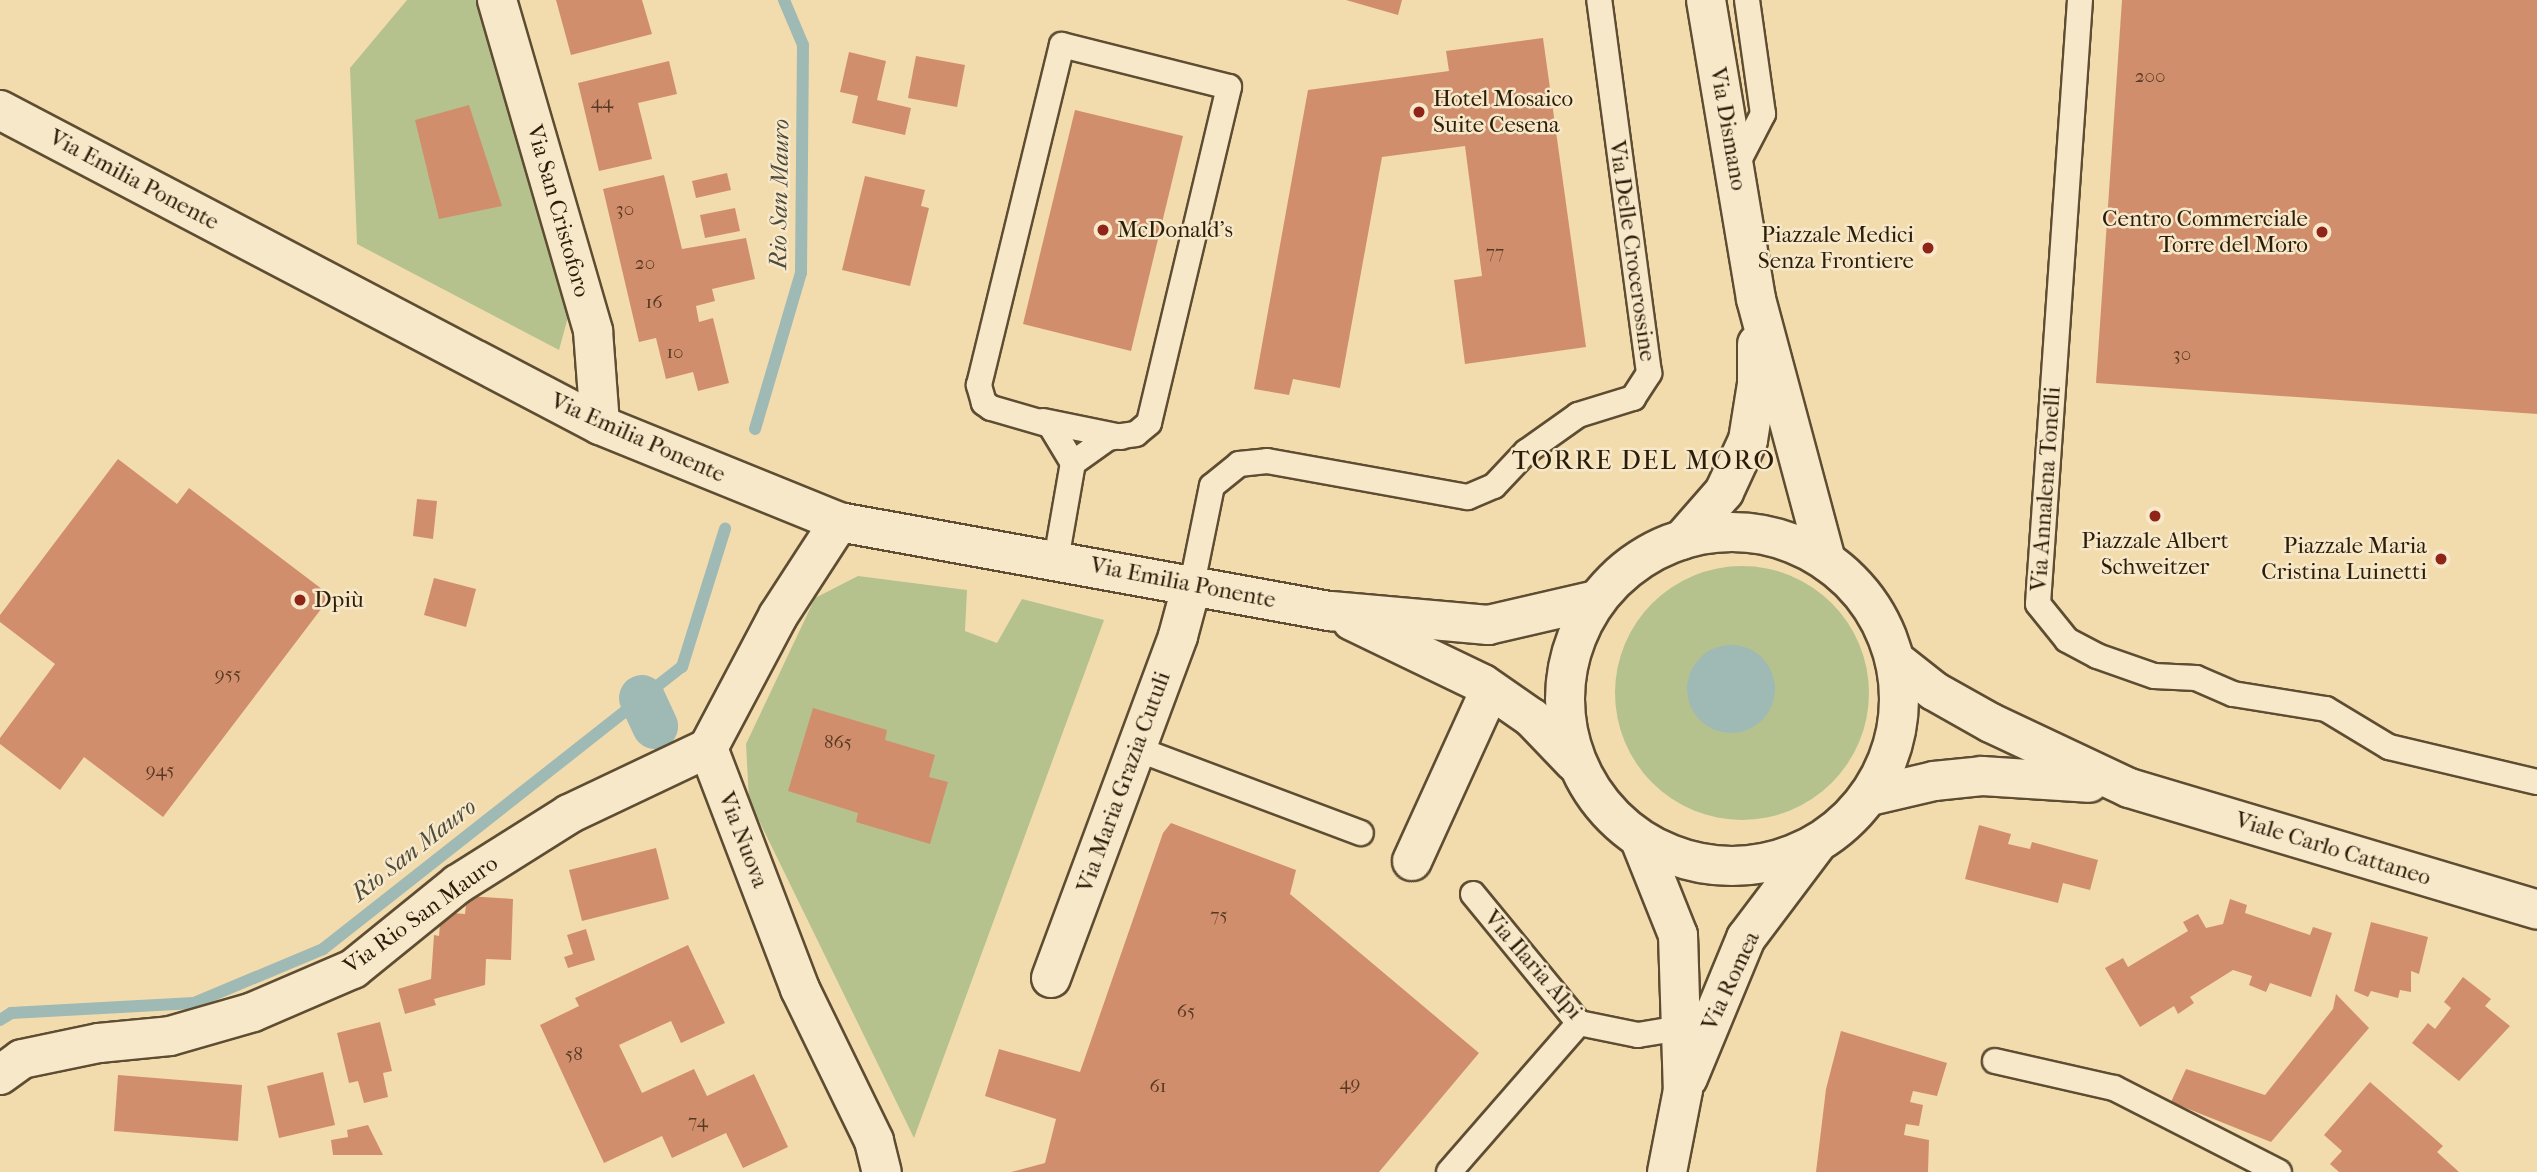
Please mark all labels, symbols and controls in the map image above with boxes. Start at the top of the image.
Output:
street label: Via Dismano [1704,65,1752,193]
house number: 200 [2135,66,2165,88]
place label: Hotel Mosaico Suite Cesena [1433,85,1573,139]
house number: 44 [591,92,613,114]
marker: Hotel Mosaico Suite Cesena [1411,104,1427,120]
water label: Rio San Mauro [764,119,796,269]
street label: Via San Cristoforo [520,122,596,300]
street label: Via Emilia Ponente [44,124,224,236]
street label: Via Delle Crocerossine [1603,139,1661,363]
house number: 30 [616,199,634,221]
place label: Centro Commerciale Torre del Moro [2102,205,2308,259]
place label: McDonald's [1117,216,1233,244]
place label: Piazzale Medici Senza Frontiere [1758,221,1914,275]
marker: McDonald's [1095,222,1111,238]
marker: Centro Commerciale Torre del Moro [2314,224,2330,240]
marker: Piazzale Medici Senza Frontiere [1920,240,1936,256]
house number: 77 [1486,242,1504,264]
house number: 20 [635,253,655,275]
house number: 16 [646,292,662,314]
house number: 10 [666,342,684,364]
house number: 30 [2173,344,2191,366]
street label: Via Annalena Tonelli [2025,386,2067,592]
street label: Via Emilia Ponente [546,387,730,489]
district label: TORRE DEL MORO [1514,445,1774,477]
marker: Piazzale Albert Schweitzer [2147,508,2163,524]
place label: Piazzale Albert Schweitzer [2081,527,2229,581]
place label: Piazzale Maria Cristina Luinetti [2261,532,2427,586]
street label: Via Emilia Ponente [1088,551,1278,615]
marker: Piazzale Maria Cristina Luinetti [2433,551,2449,567]
place label: Dpiù [314,586,364,614]
marker: Dpiù [292,592,308,608]
house number: 955 [215,664,241,686]
street label: Via Maria Grazia Cutuli [1071,668,1177,896]
house number: 865 [824,732,852,754]
house number: 945 [146,760,174,782]
street label: Via Nuova [712,788,774,892]
water label: Rio San Mauro [346,792,482,908]
street label: Viale Carlo Cattaneo [2232,806,2434,892]
street label: Via Rio San Mauro [339,850,503,980]
house number: 75 [1210,905,1228,927]
street label: Via Ilaria Alpi [1478,905,1588,1025]
street label: Via Romea [1696,927,1766,1035]
house number: 65 [1177,1001,1195,1023]
house number: 58 [565,1044,583,1066]
house number: 49 [1339,1073,1361,1095]
house number: 61 [1150,1076,1166,1098]
house number: 74 [688,1111,708,1133]

